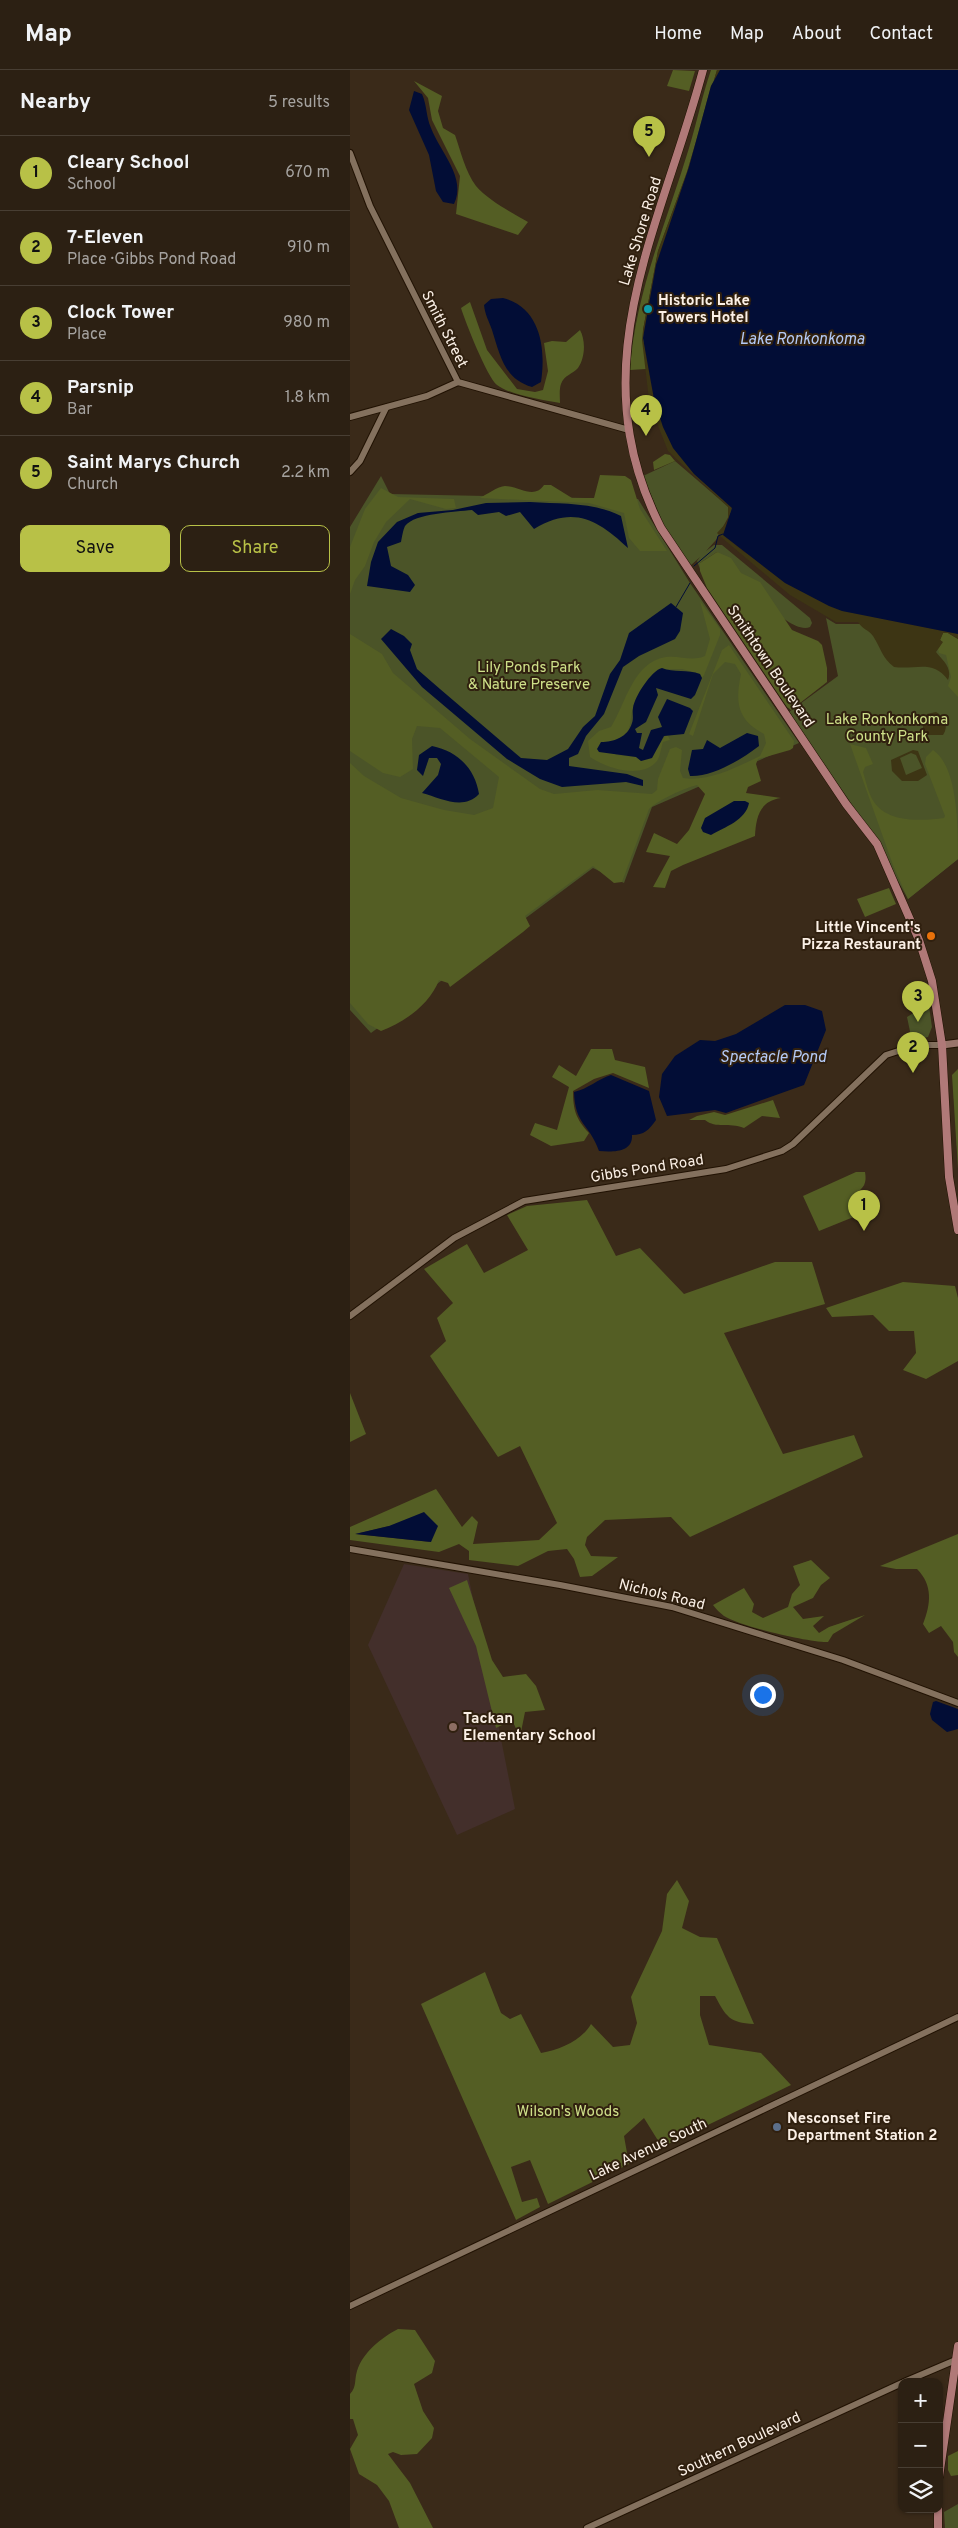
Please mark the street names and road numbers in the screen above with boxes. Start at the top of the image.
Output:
street label: Lake Shore Road [616,175,667,288]
street label: Smith Street [416,288,471,371]
street label: Smithtown Boulevard [722,602,818,732]
street label: Gibbs Pond Road [589,1151,705,1188]
street label: Nichols Road [617,1576,707,1615]
street label: Lake Avenue South [587,2115,711,2186]
street label: Southern Boulevard [675,2409,804,2482]

